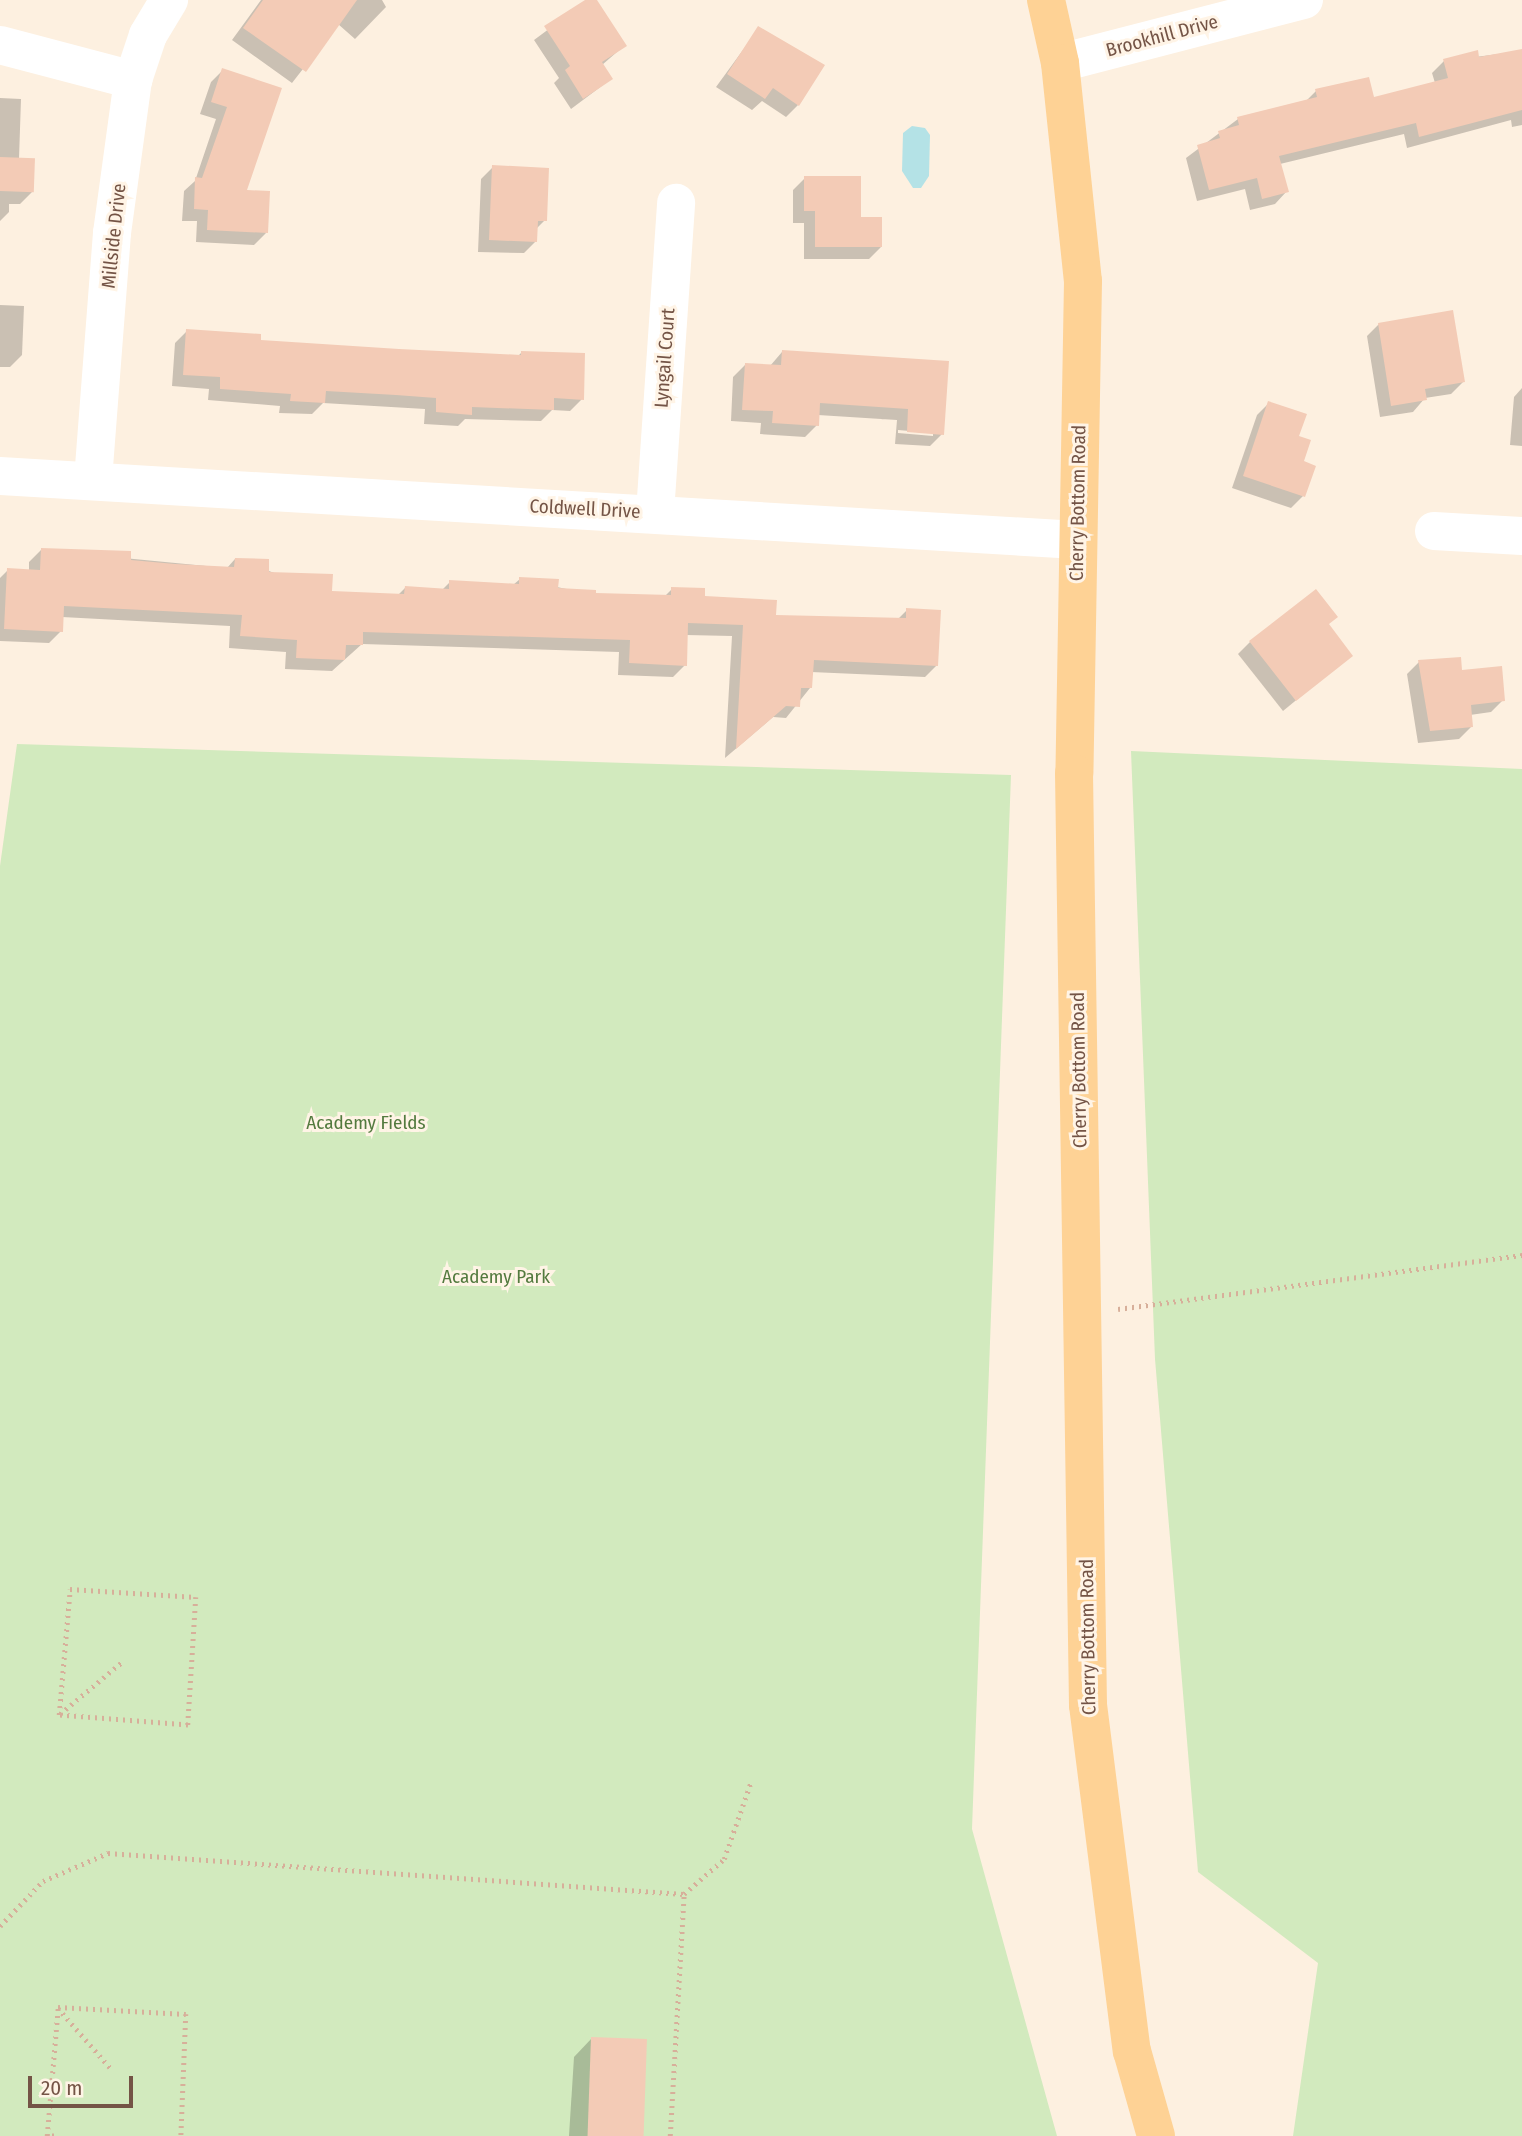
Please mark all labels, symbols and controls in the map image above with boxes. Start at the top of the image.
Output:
street label: Brookhill Drive [1104,10,1220,62]
street label: Millside Drive [97,182,131,290]
street label: Lyngail Court [650,307,680,409]
street label: Cherry Bottom Road [1065,425,1091,581]
street label: Coldwell Drive [529,495,641,523]
street label: Cherry Bottom Road [1066,992,1092,1148]
park label: Academy Fields [306,1112,426,1134]
park label: Academy Park [442,1266,550,1288]
street label: Cherry Bottom Road [1075,1559,1101,1715]
scale bar [32,2062,136,2106]
text: 20 m [41,2075,82,2101]

